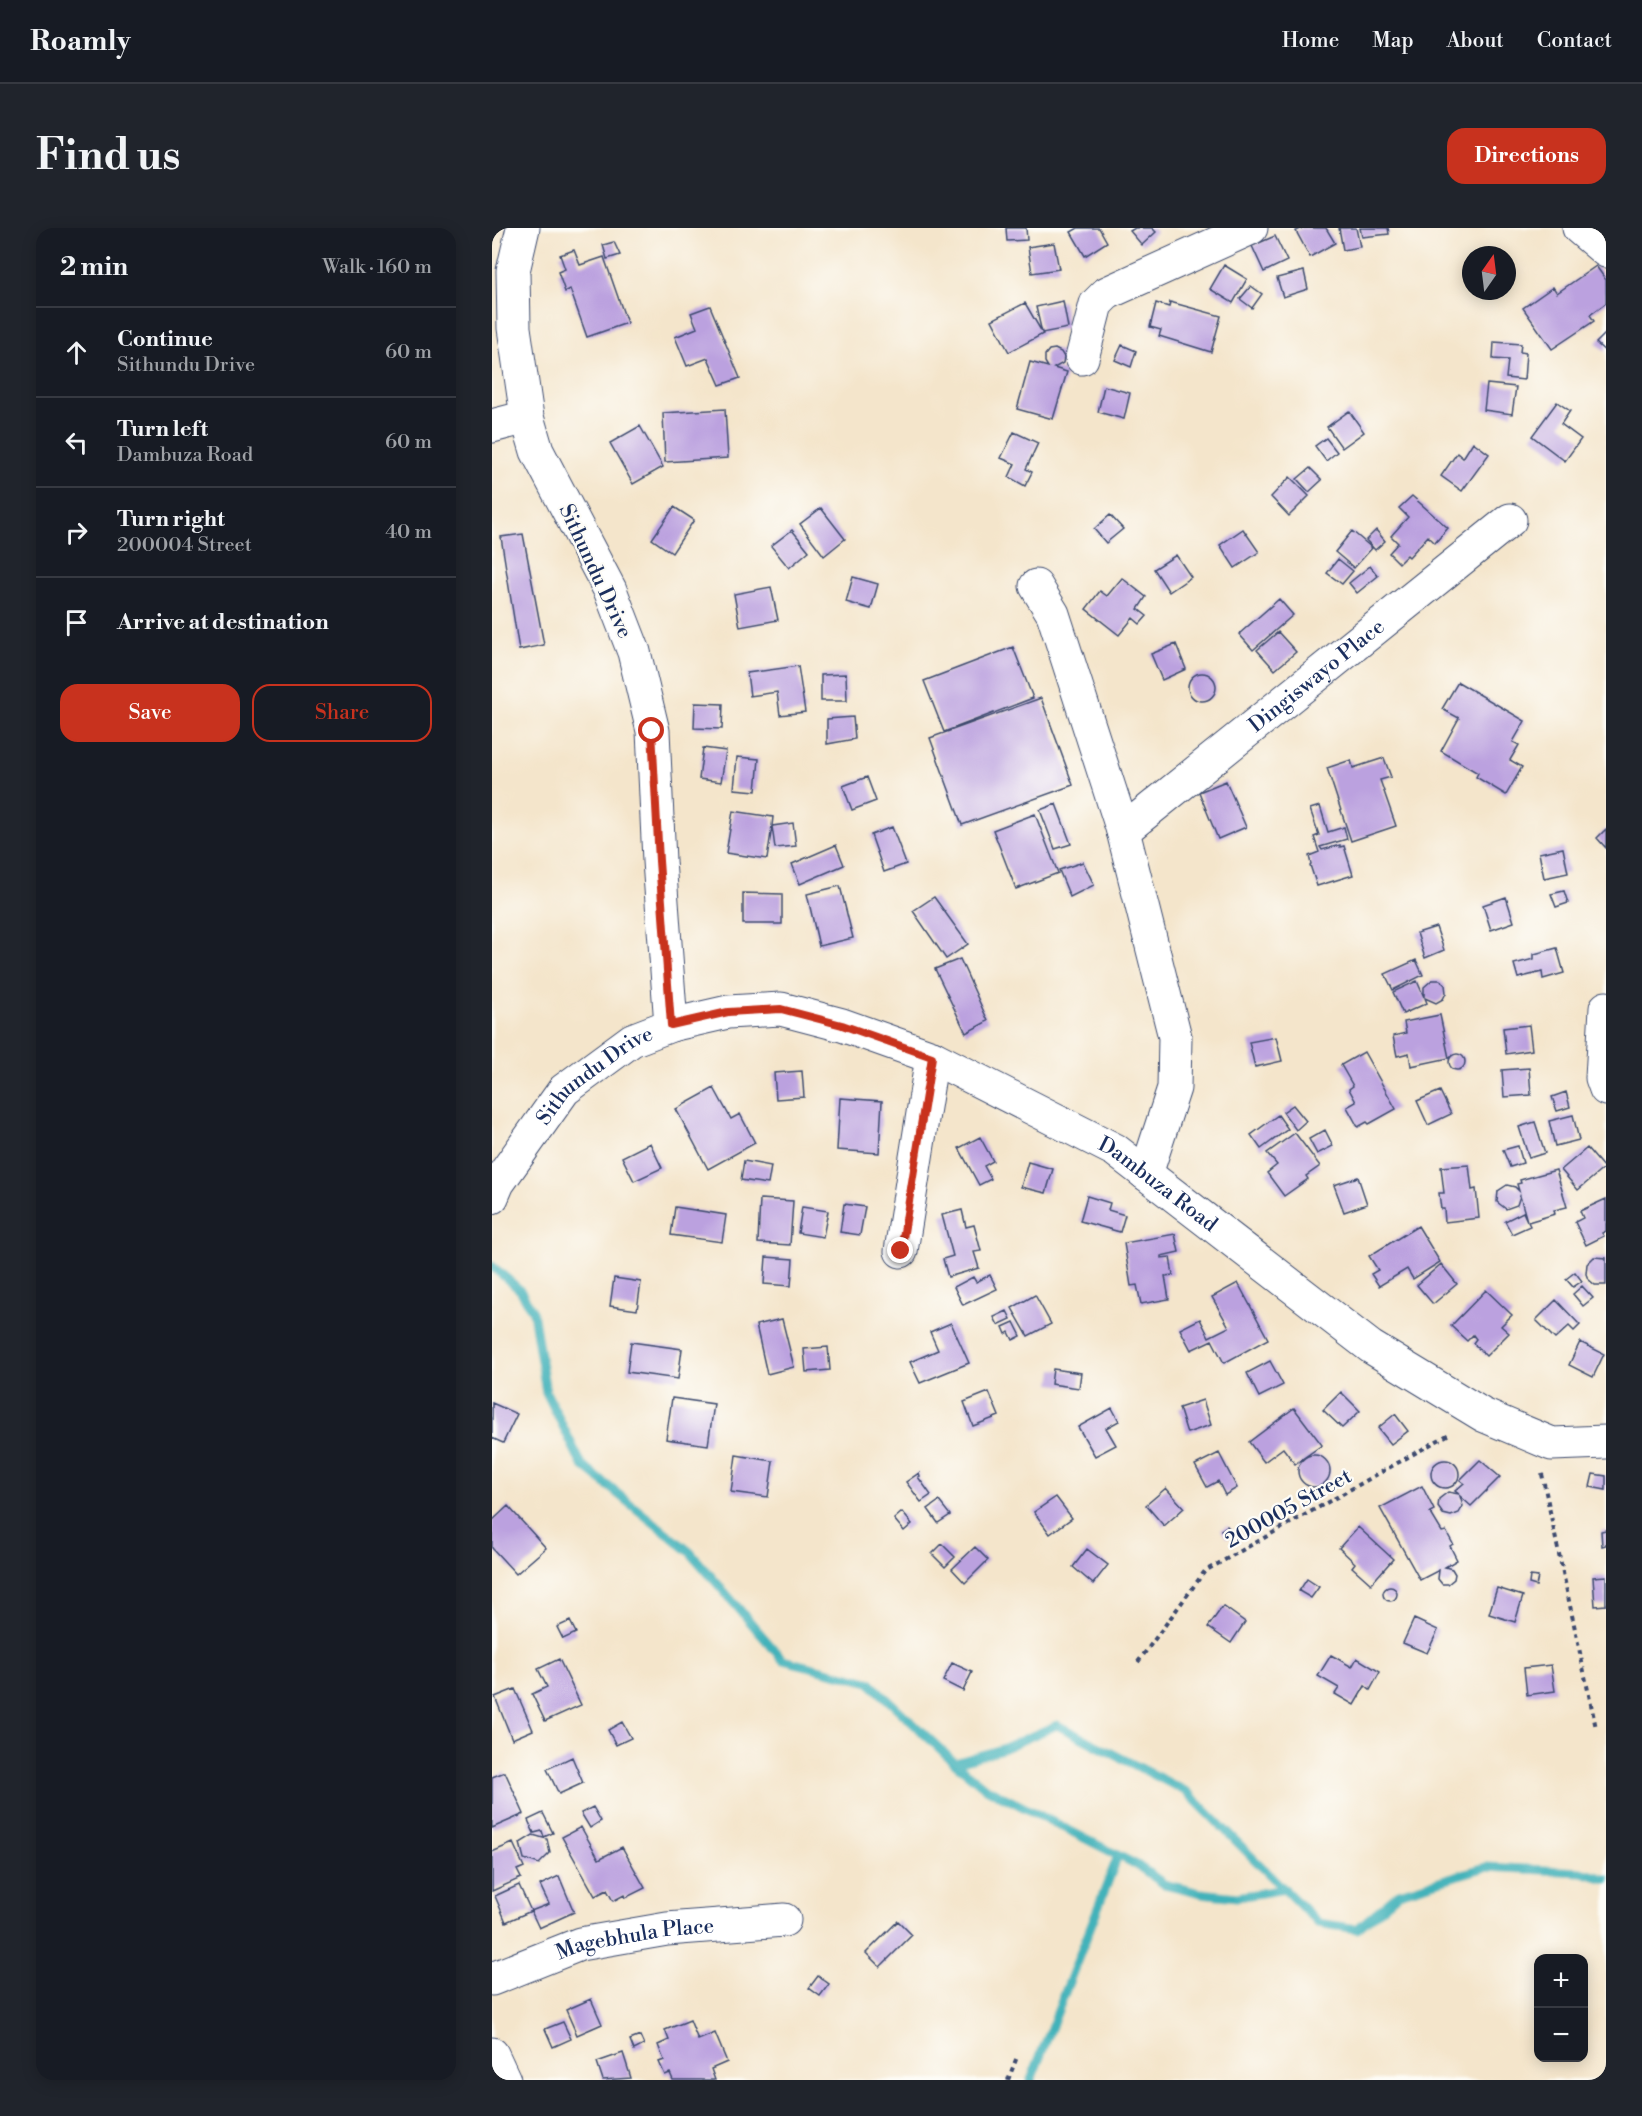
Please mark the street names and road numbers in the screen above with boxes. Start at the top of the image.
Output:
street label: Sithundu Drive [553,500,638,643]
street label: Dingiswayo Place [1244,614,1390,739]
street label: Sithundu Drive [531,1021,657,1131]
street label: Dambuza Road [1094,1132,1222,1238]
street label: 200005 Street [1221,1463,1357,1554]
street label: Magebhula Place [552,1913,715,1966]

